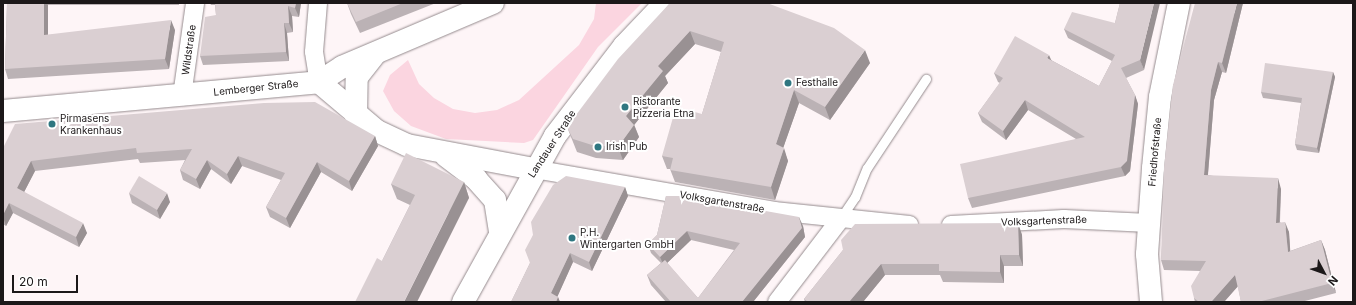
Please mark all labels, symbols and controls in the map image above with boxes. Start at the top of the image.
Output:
street label: Wildstraße [180,24,198,76]
place label: Festhalle [796,77,838,89]
street label: Lemberger Straße [213,78,299,98]
marker: Festhalle [783,78,793,88]
place label: Ristorante Pizzeria Etna [633,95,694,118]
marker: Ristorante Pizzeria Etna [620,102,630,112]
street label: Landauer Straße [526,108,578,180]
place label: Pirmasens Krankenhaus [60,112,122,136]
street label: Friedhofstraße [1146,117,1164,187]
marker: Pirmasens Krankenhaus [47,119,57,129]
place label: Irish Pub [606,141,647,153]
marker: Irish Pub [593,142,603,152]
street label: Volksgartenstraße [679,189,765,215]
street label: Volksgartenstraße [1001,214,1087,228]
place label: P.H. Wintergarten GmbH [580,226,674,250]
marker: P.H. Wintergarten GmbH [567,233,577,243]
north arrow [1304,253,1344,293]
scale bar [14,267,80,293]
text: N [1325,273,1341,289]
text: 20 m [19,274,48,289]

